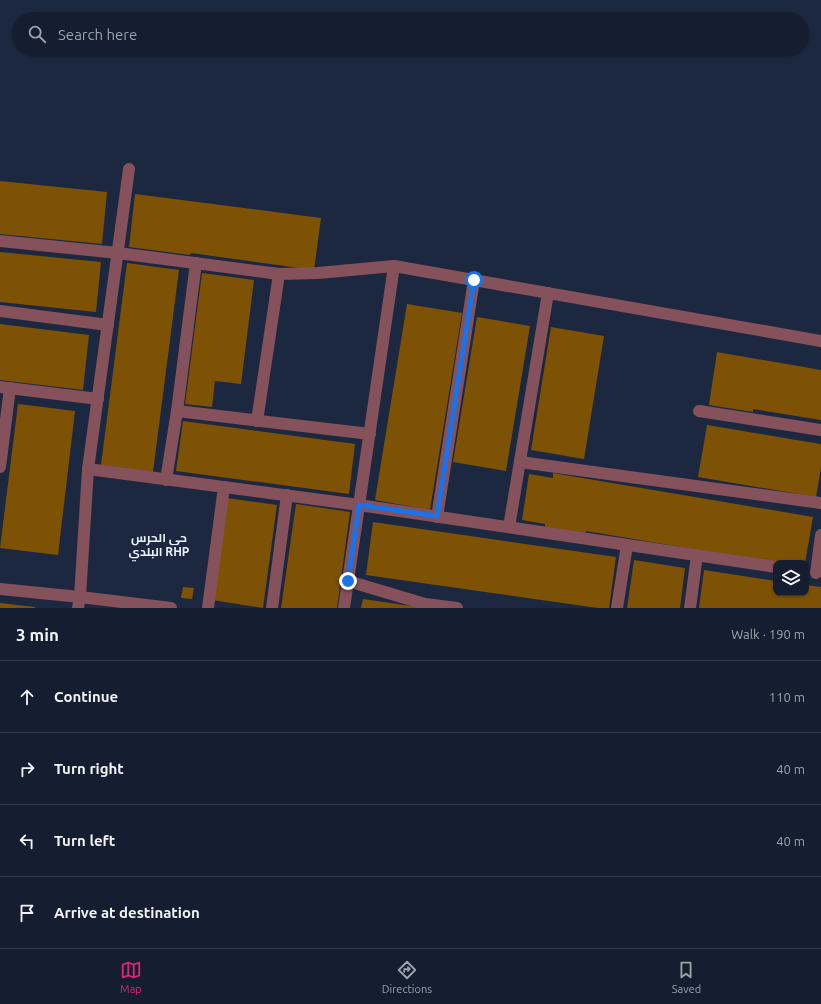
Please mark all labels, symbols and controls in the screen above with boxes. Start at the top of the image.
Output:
search box [12,12,809,56]
icon: search [26,23,48,45]
text: Search here [58,26,137,43]
route start [465,271,483,289]
district label: حي الحرس البلدي RHP [129,531,190,562]
map controls [773,560,809,596]
button: layers [773,560,809,596]
route end [339,572,357,590]
text: 3 min [16,625,59,644]
text: Walk · 190 m [731,627,805,641]
icon: ahead [16,686,38,708]
text: Continue [54,688,118,705]
text: 110 m [769,690,805,704]
icon: right [16,758,38,780]
text: Turn right [54,760,124,777]
text: 40 m [776,762,805,776]
icon: left [16,830,38,852]
text: Turn left [54,832,115,849]
text: 40 m [776,834,805,848]
icon: arrive [16,902,38,924]
text: Arrive at destination [54,904,200,921]
tab: Map [120,959,142,995]
tab: Directions [382,959,432,995]
tab: Saved [672,959,701,995]

